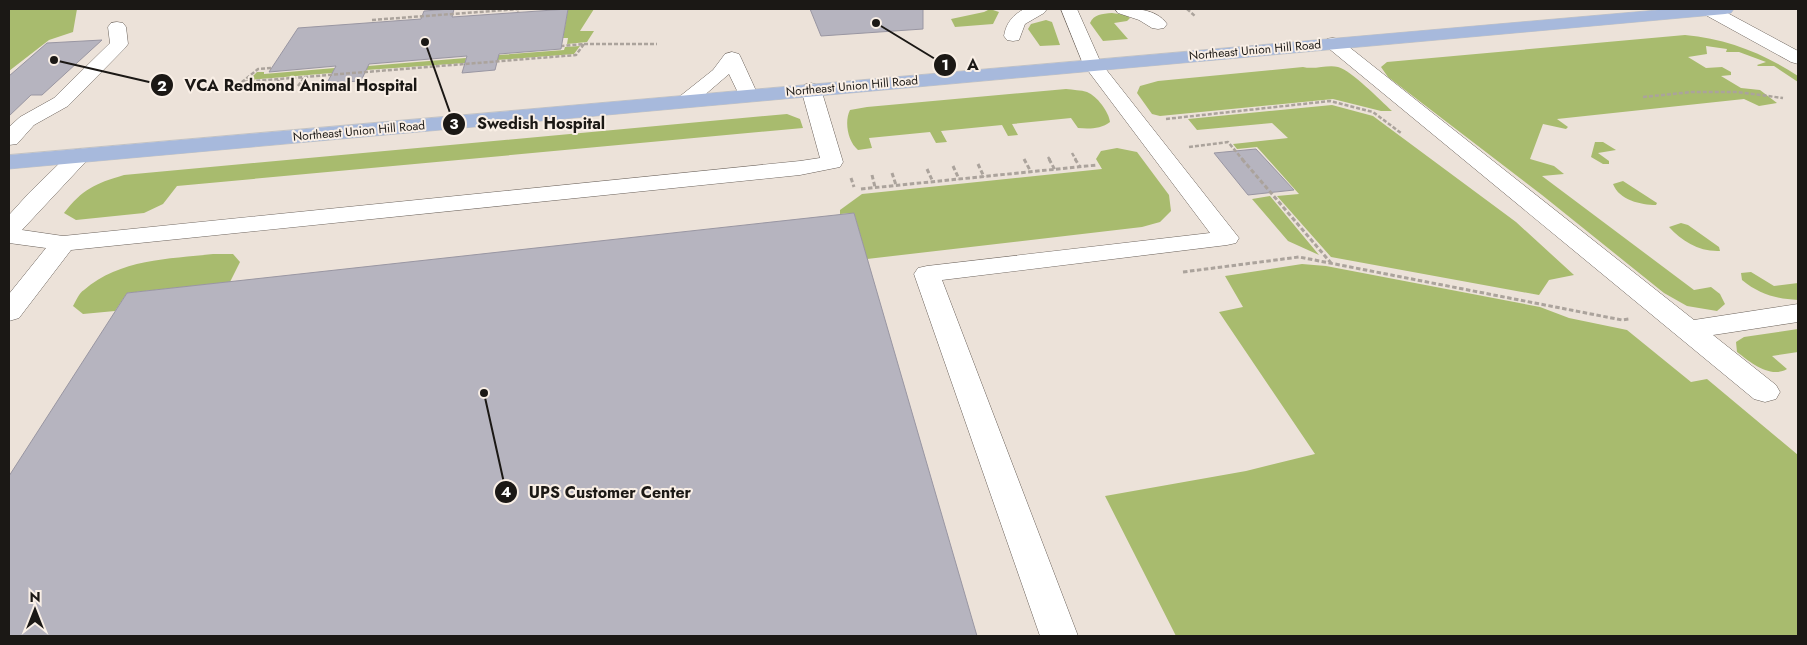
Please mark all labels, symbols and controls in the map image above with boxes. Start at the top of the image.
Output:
street label: Northeast Union Hill Road [1188,35,1322,65]
callout: A [932,49,989,80]
text: A [966,53,979,76]
text: 1 [941,54,949,76]
callout: VCA Redmond Animal Hospital [150,70,428,101]
street label: Northeast Union Hill Road [785,71,919,101]
text: VCA Redmond Animal Hospital [184,74,417,97]
text: 2 [157,75,167,97]
callout: Swedish Hospital [441,108,615,139]
text: Swedish Hospital [477,112,605,135]
text: 3 [449,113,459,135]
street label: Northeast Union Hill Road [292,116,426,146]
callout: UPS Customer Center [494,477,701,508]
text: 4 [501,481,511,503]
text: UPS Customer Center [529,481,692,504]
north arrow [10,585,60,635]
text: N [29,587,41,607]

